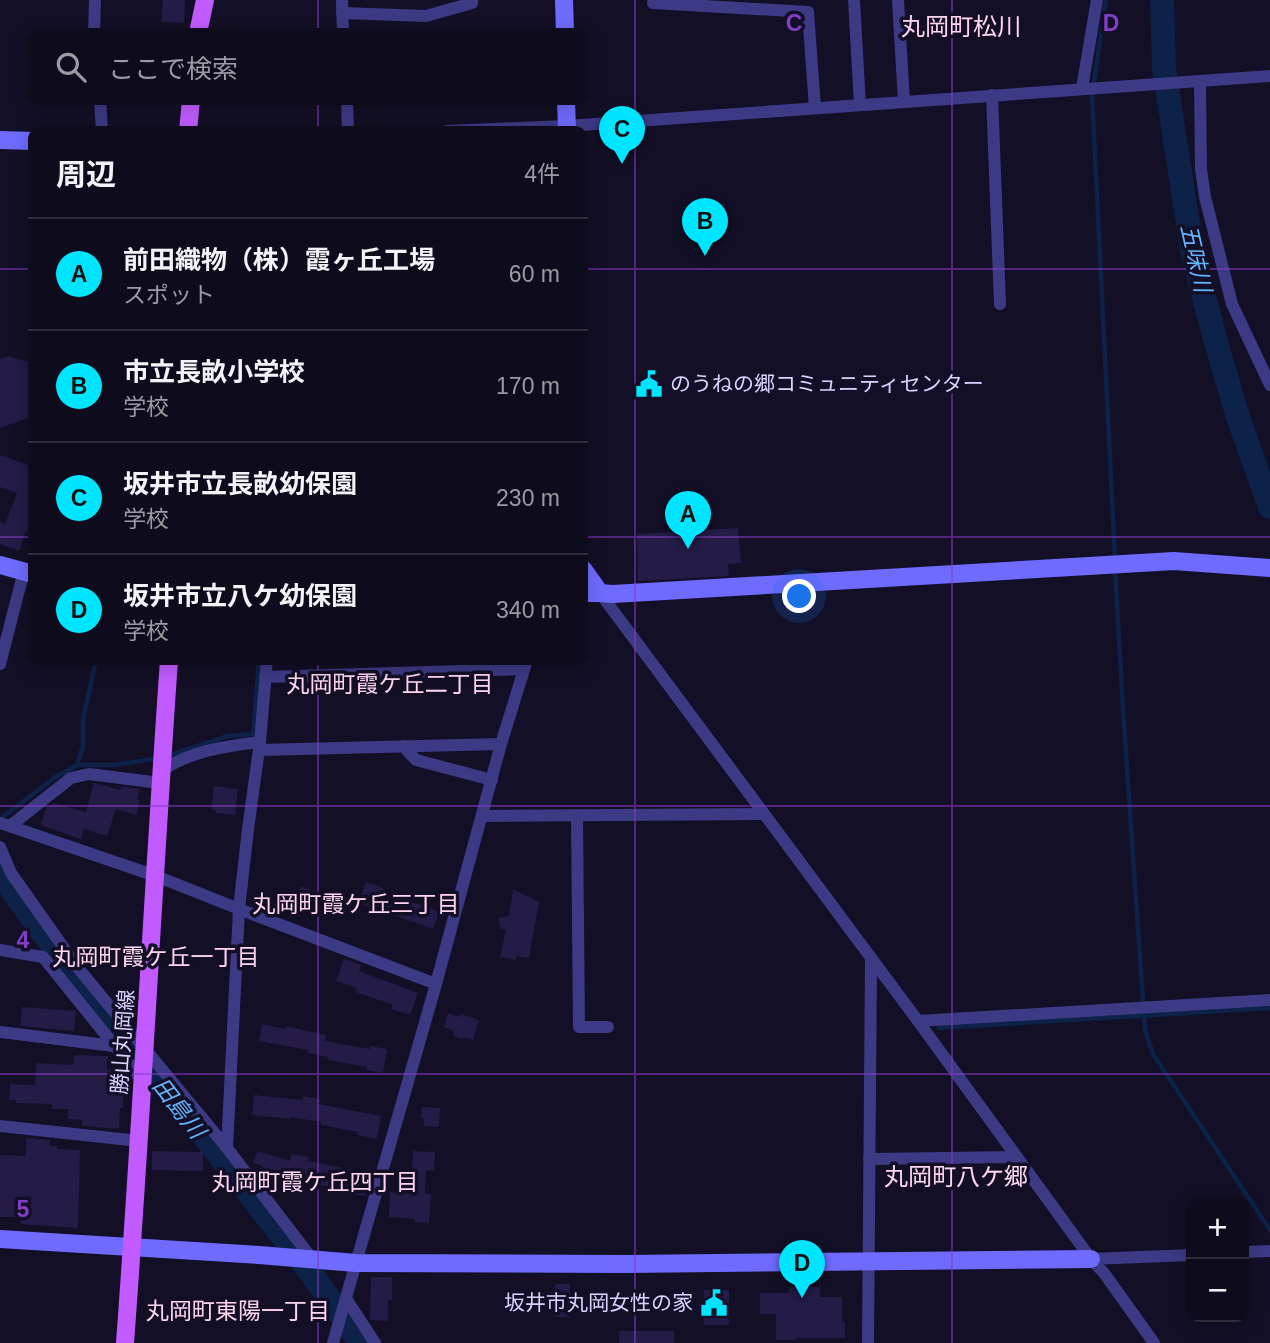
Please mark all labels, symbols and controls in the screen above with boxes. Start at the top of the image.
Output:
text: C [786,10,802,36]
text: D [1103,10,1119,36]
district label: 丸岡町松川 [901,13,1021,40]
search box [28,28,588,105]
icon: search [52,48,90,86]
text: ここで検索 [108,54,238,84]
pin: C [599,106,645,164]
text: 周辺 [56,158,116,191]
text: 4件 [524,161,560,187]
pin: B [682,198,728,256]
water label: 五味川 [1176,221,1217,297]
text: 前田織物（株）霞ヶ丘工場 [123,245,435,275]
text: A [71,261,87,287]
text: 60 m [509,261,560,287]
text: スポット [123,282,215,308]
text: 市立長畝小学校 [123,357,305,387]
public building icon: のうねの郷コミュニティセンター [634,369,664,399]
place label: のうねの郷コミュニティセンター [670,372,984,395]
text: B [71,373,87,399]
text: 170 m [496,373,560,399]
text: 学校 [123,394,169,420]
text: 坂井市立長畝幼保園 [123,469,357,499]
text: C [71,485,87,511]
text: 230 m [496,485,560,511]
pin: A [665,491,711,549]
text: 学校 [123,506,169,532]
your location [782,579,816,613]
text: 坂井市立八ケ幼保園 [123,581,357,611]
text: D [71,597,87,623]
text: 340 m [496,597,560,623]
text: 学校 [123,618,169,644]
district label: 丸岡町霞ケ丘二丁目 [287,671,494,697]
district label: 丸岡町霞ケ丘三丁目 [253,891,460,917]
text: 4 [17,927,30,953]
district label: 丸岡町霞ケ丘一丁目 [53,944,260,970]
street label: 勝山丸岡線 [107,989,138,1095]
water label: 田島川 [148,1073,212,1146]
district label: 丸岡町八ケ郷 [884,1163,1028,1190]
district label: 丸岡町霞ケ丘四丁目 [212,1169,419,1195]
text: 5 [17,1196,30,1222]
map controls [1186,1196,1249,1322]
button: + [1186,1196,1249,1259]
pin: D [779,1240,825,1298]
button: − [1186,1259,1249,1322]
public building icon: 坂井市丸岡女性の家 [699,1288,729,1318]
place label: 坂井市丸岡女性の家 [504,1291,693,1314]
district label: 丸岡町東陽一丁目 [146,1298,330,1324]

